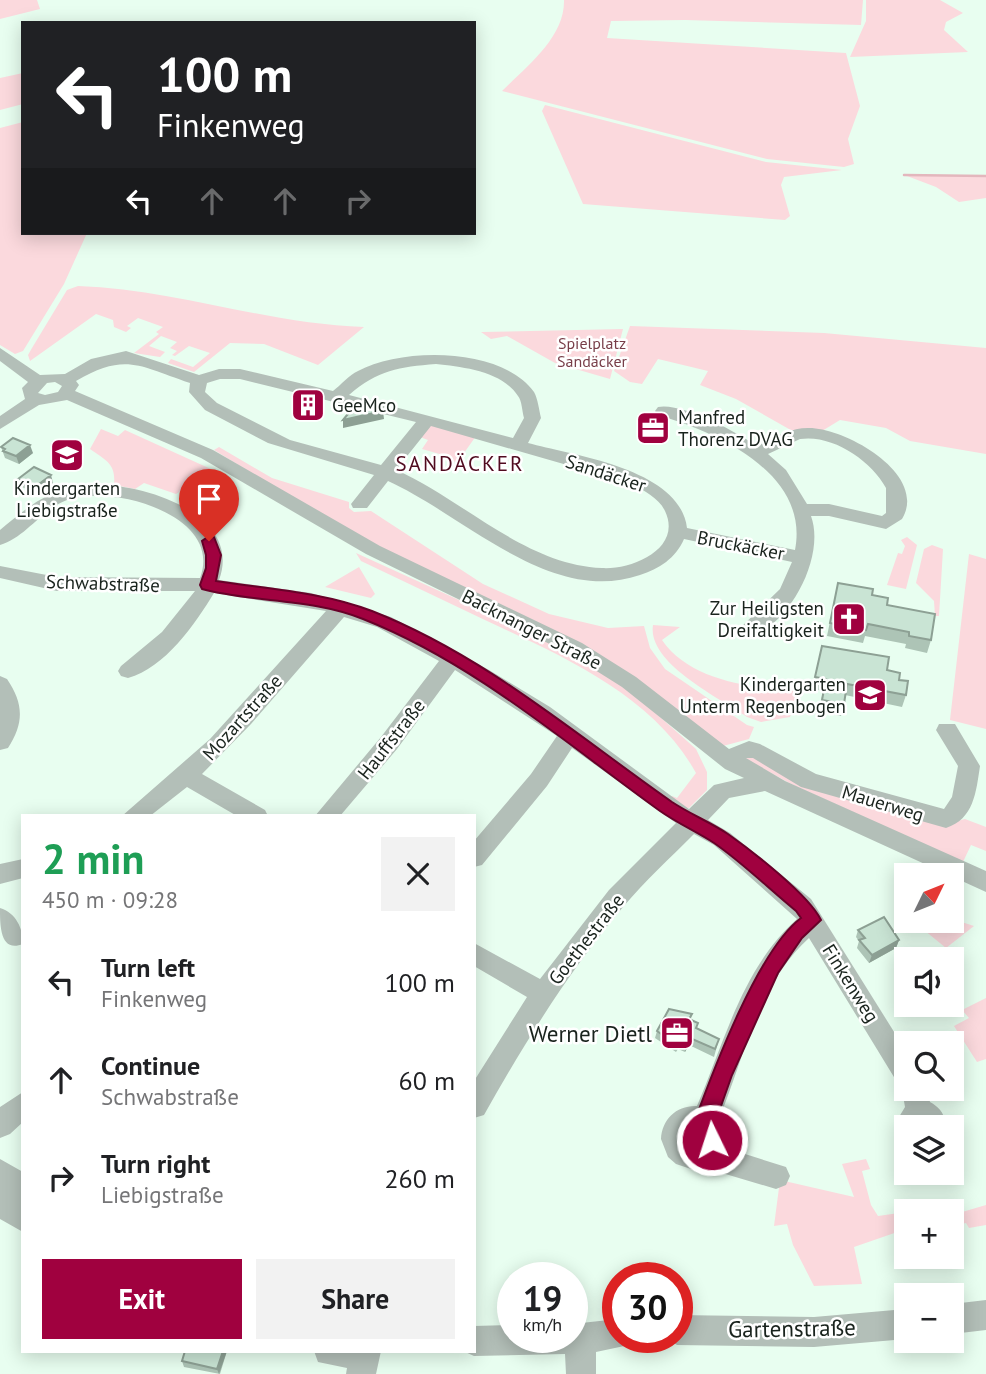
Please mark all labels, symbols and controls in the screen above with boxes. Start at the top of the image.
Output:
text: 100 m [157,42,292,106]
icon: left [42,49,133,140]
text: Finkenweg [157,104,305,146]
icon: left [120,182,158,220]
icon: ahead [193,182,231,220]
icon: ahead [266,182,304,220]
icon: right [339,182,377,220]
park label: Spielplatz Sandäcker [557,333,628,371]
building icon: GeeMco [289,386,327,424]
place label: GeeMco [332,393,396,417]
place label: Manfred Thorenz DVAG [678,405,793,451]
office icon: Manfred Thorenz DVAG [634,409,672,447]
school or university icon: Kindergarten Liebigstraße [48,436,86,474]
street label: Sandäcker [563,449,650,497]
district label: SANDÄCKER [395,450,525,477]
pin [179,469,239,541]
place label: Kindergarten Liebigstraße [14,476,120,522]
icon: arrive [190,480,228,518]
street label: Bruckäcker [695,525,787,565]
street label: Schwabstraße [46,569,160,597]
street label: Backnanger Straße [458,584,606,674]
place label: Zur Heiligsten Dreifaltigkeit [710,596,825,642]
church icon: Zur Heiligsten Dreifaltigkeit [830,600,868,638]
street label: Mozartstraße [197,669,287,765]
place label: Kindergarten Unterm Regenbogen [680,672,846,718]
school or university icon: Kindergarten Unterm Regenbogen [851,676,889,714]
street label: Hauffstraße [352,694,430,784]
street label: Mauerweg [839,779,927,827]
text: 2 min [42,831,144,886]
button: close [381,837,455,911]
north arrow [894,863,964,933]
map controls [894,863,964,1353]
text: 450 m · 09:28 [42,885,178,914]
street label: Goethestraße [543,889,629,989]
street label: Finkenweg [818,939,884,1027]
button: sound [894,947,964,1017]
text: Turn left [101,951,195,984]
icon: left [42,963,80,1001]
text: 100 m [384,966,455,999]
text: Finkenweg [101,984,207,1013]
office icon: Werner Dietl [658,1014,696,1052]
place label: Werner Dietl [529,1019,652,1048]
button: search [894,1031,964,1101]
text: Continue [101,1049,200,1082]
icon: ahead [42,1061,80,1099]
text: 60 m [399,1064,455,1097]
text: Schwabstraße [101,1082,239,1111]
position arrow [675,1103,749,1177]
button: layers [894,1115,964,1185]
text: Turn right [101,1147,210,1180]
icon: right [42,1159,80,1197]
text: 260 m [384,1162,455,1195]
text: Liebigstraße [101,1180,224,1209]
button: + [894,1199,964,1269]
button: Exit [42,1259,242,1339]
button: Share [256,1259,455,1339]
speed limit sign: 30 [602,1262,693,1353]
text: 19 [523,1275,562,1321]
button: − [894,1283,964,1353]
street label: Gartenstraße [728,1312,856,1344]
text: km/h [523,1313,562,1336]

